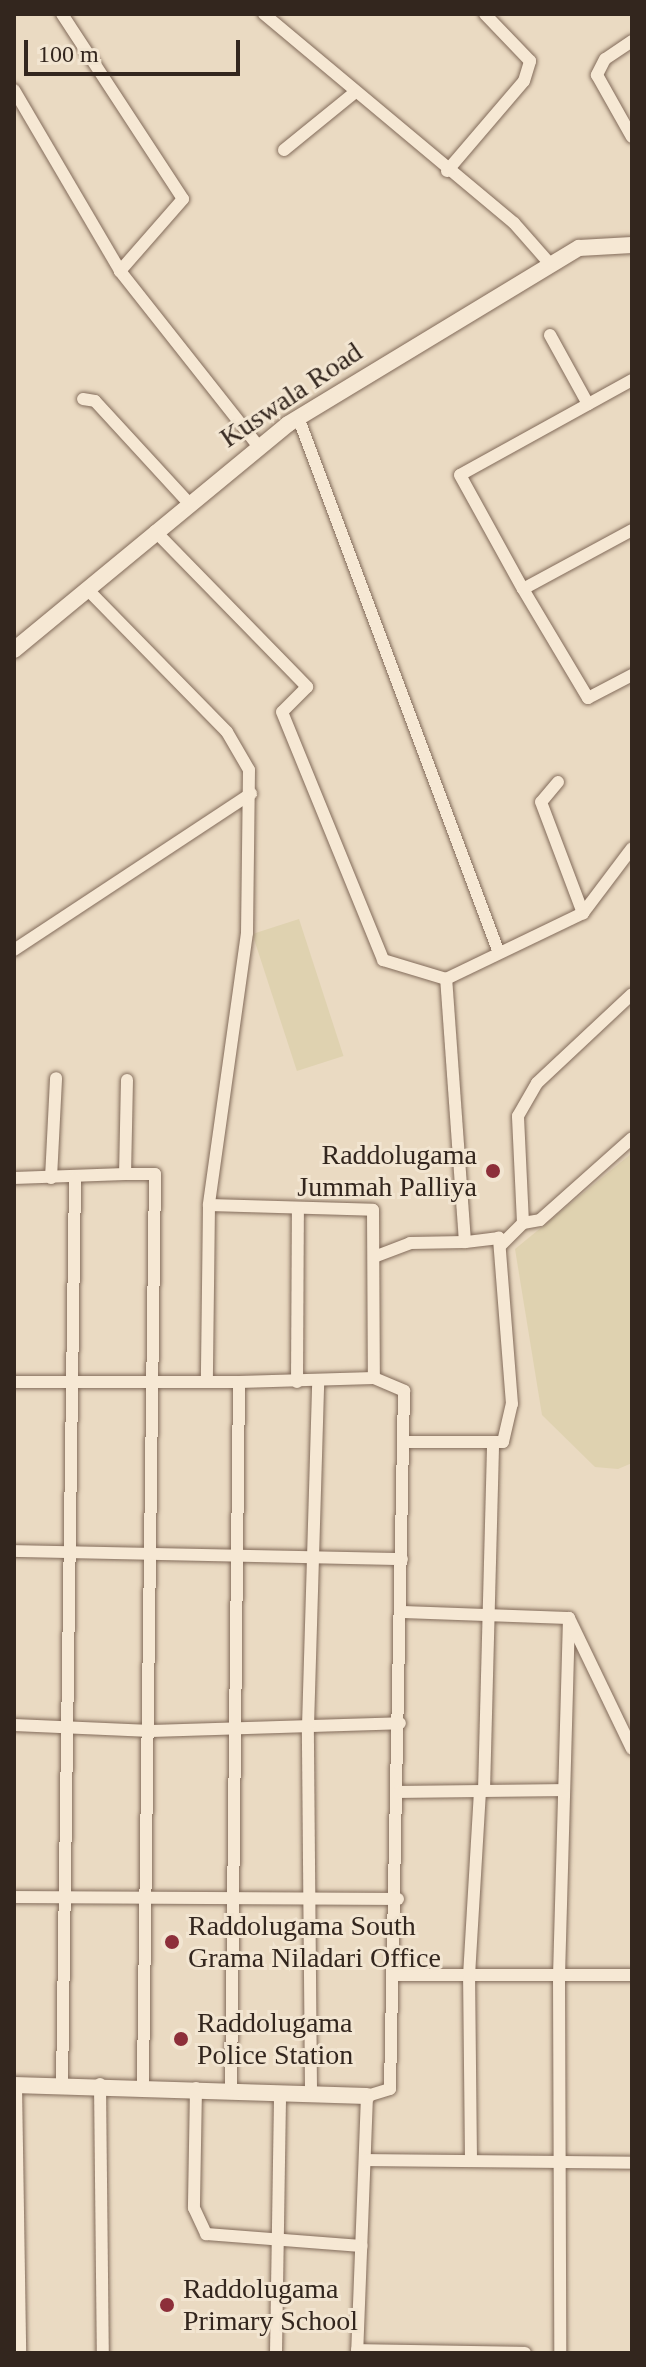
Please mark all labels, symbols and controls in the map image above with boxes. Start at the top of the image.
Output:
scale bar [28,24,244,74]
text: 100 m [38,41,99,67]
street label: Kuswala Road [214,335,368,455]
place label: Raddolugama Jummah Palliya [297,1138,477,1204]
marker: Raddolugama Jummah Palliya [484,1162,502,1180]
place label: Raddolugama South Grama Niladari Office [188,1909,441,1975]
marker: Raddolugama South Grama Niladari Office [163,1933,181,1951]
place label: Raddolugama Police Station [197,2006,353,2072]
marker: Raddolugama Police Station [172,2030,190,2048]
place label: Raddolugama Primary School [183,2272,358,2338]
marker: Raddolugama Primary School [158,2296,176,2314]

